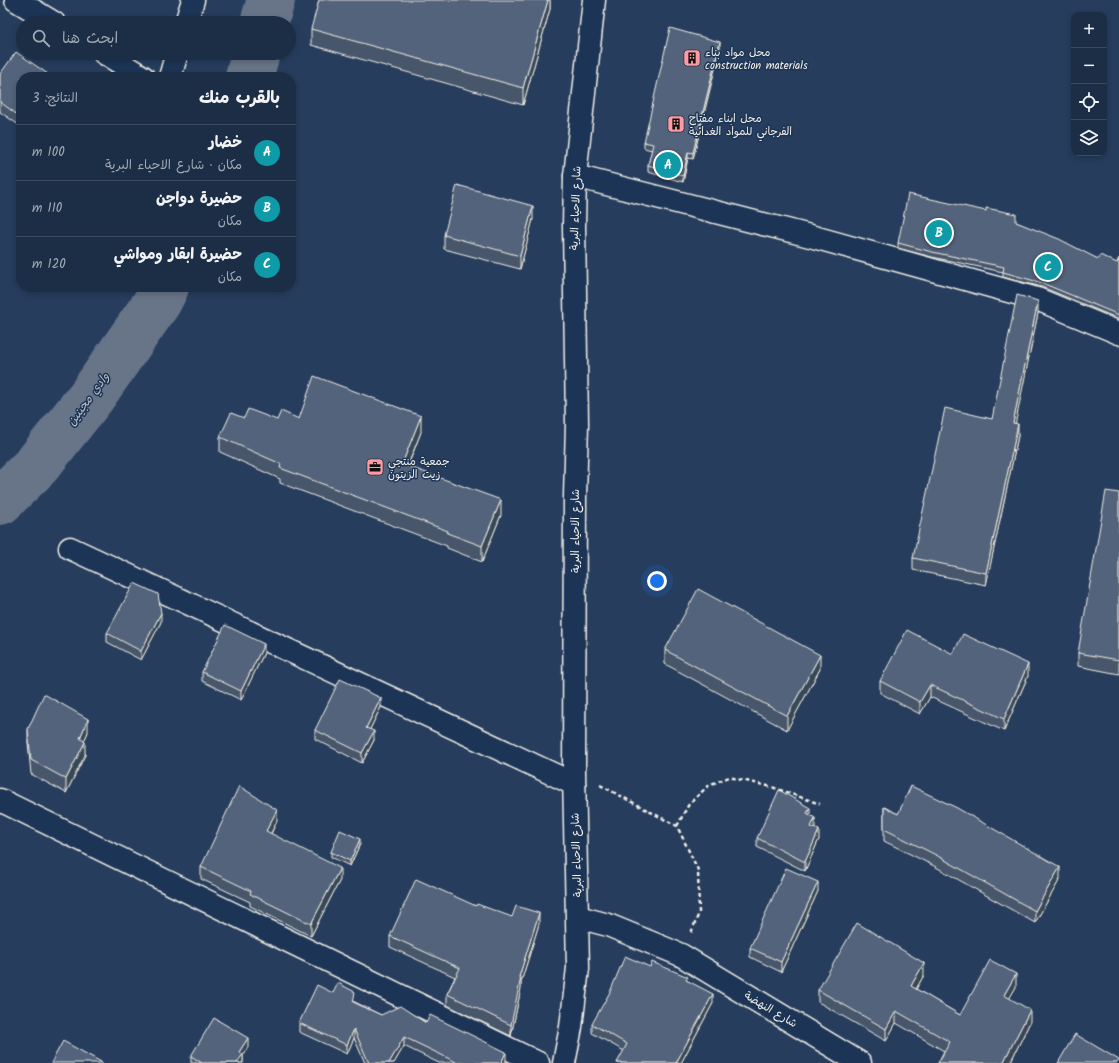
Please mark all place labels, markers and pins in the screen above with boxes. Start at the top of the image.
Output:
place label: محل مواد بناء construction materials [705,44,808,75]
building icon: محل مواد بناء construction materials [682,48,702,68]
place label: محل ابناء مفتاح الفرجاني للمواد الغدائية [689,110,792,142]
building icon: محل ابناء مفتاح الفرجاني للمواد الغدائية [666,114,686,134]
pin: A [655,150,681,180]
pin: B [926,218,952,248]
pin: C [1035,252,1061,282]
place label: جمعية منتجي زيت الزيتون [388,453,450,484]
office icon: جمعية منتجي زيت الزيتون [365,457,385,477]

